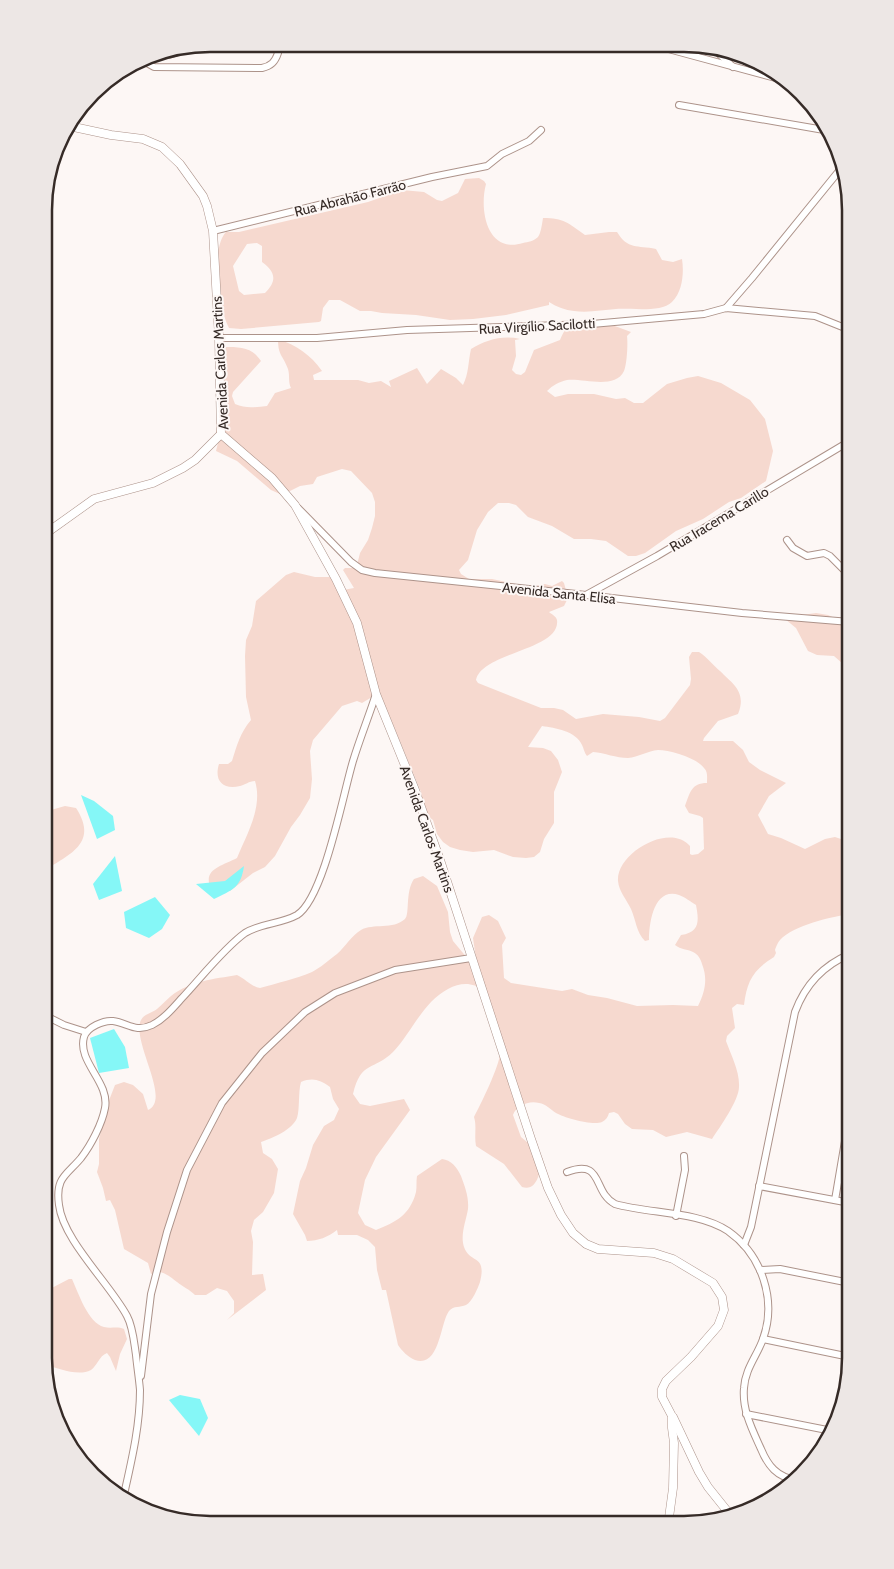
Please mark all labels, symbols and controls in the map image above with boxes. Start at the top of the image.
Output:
street label: Rua Abrahão Farrão [292,175,408,221]
street label: Avenida Carlos Martins [207,295,232,430]
street label: Rua Virgílio Sacilotti [478,314,596,338]
street label: Rua Iracema Carillo [666,482,772,556]
street label: Avenida Santa Elisa [501,578,617,608]
street label: Avenida Carlos Martins [396,763,458,895]

